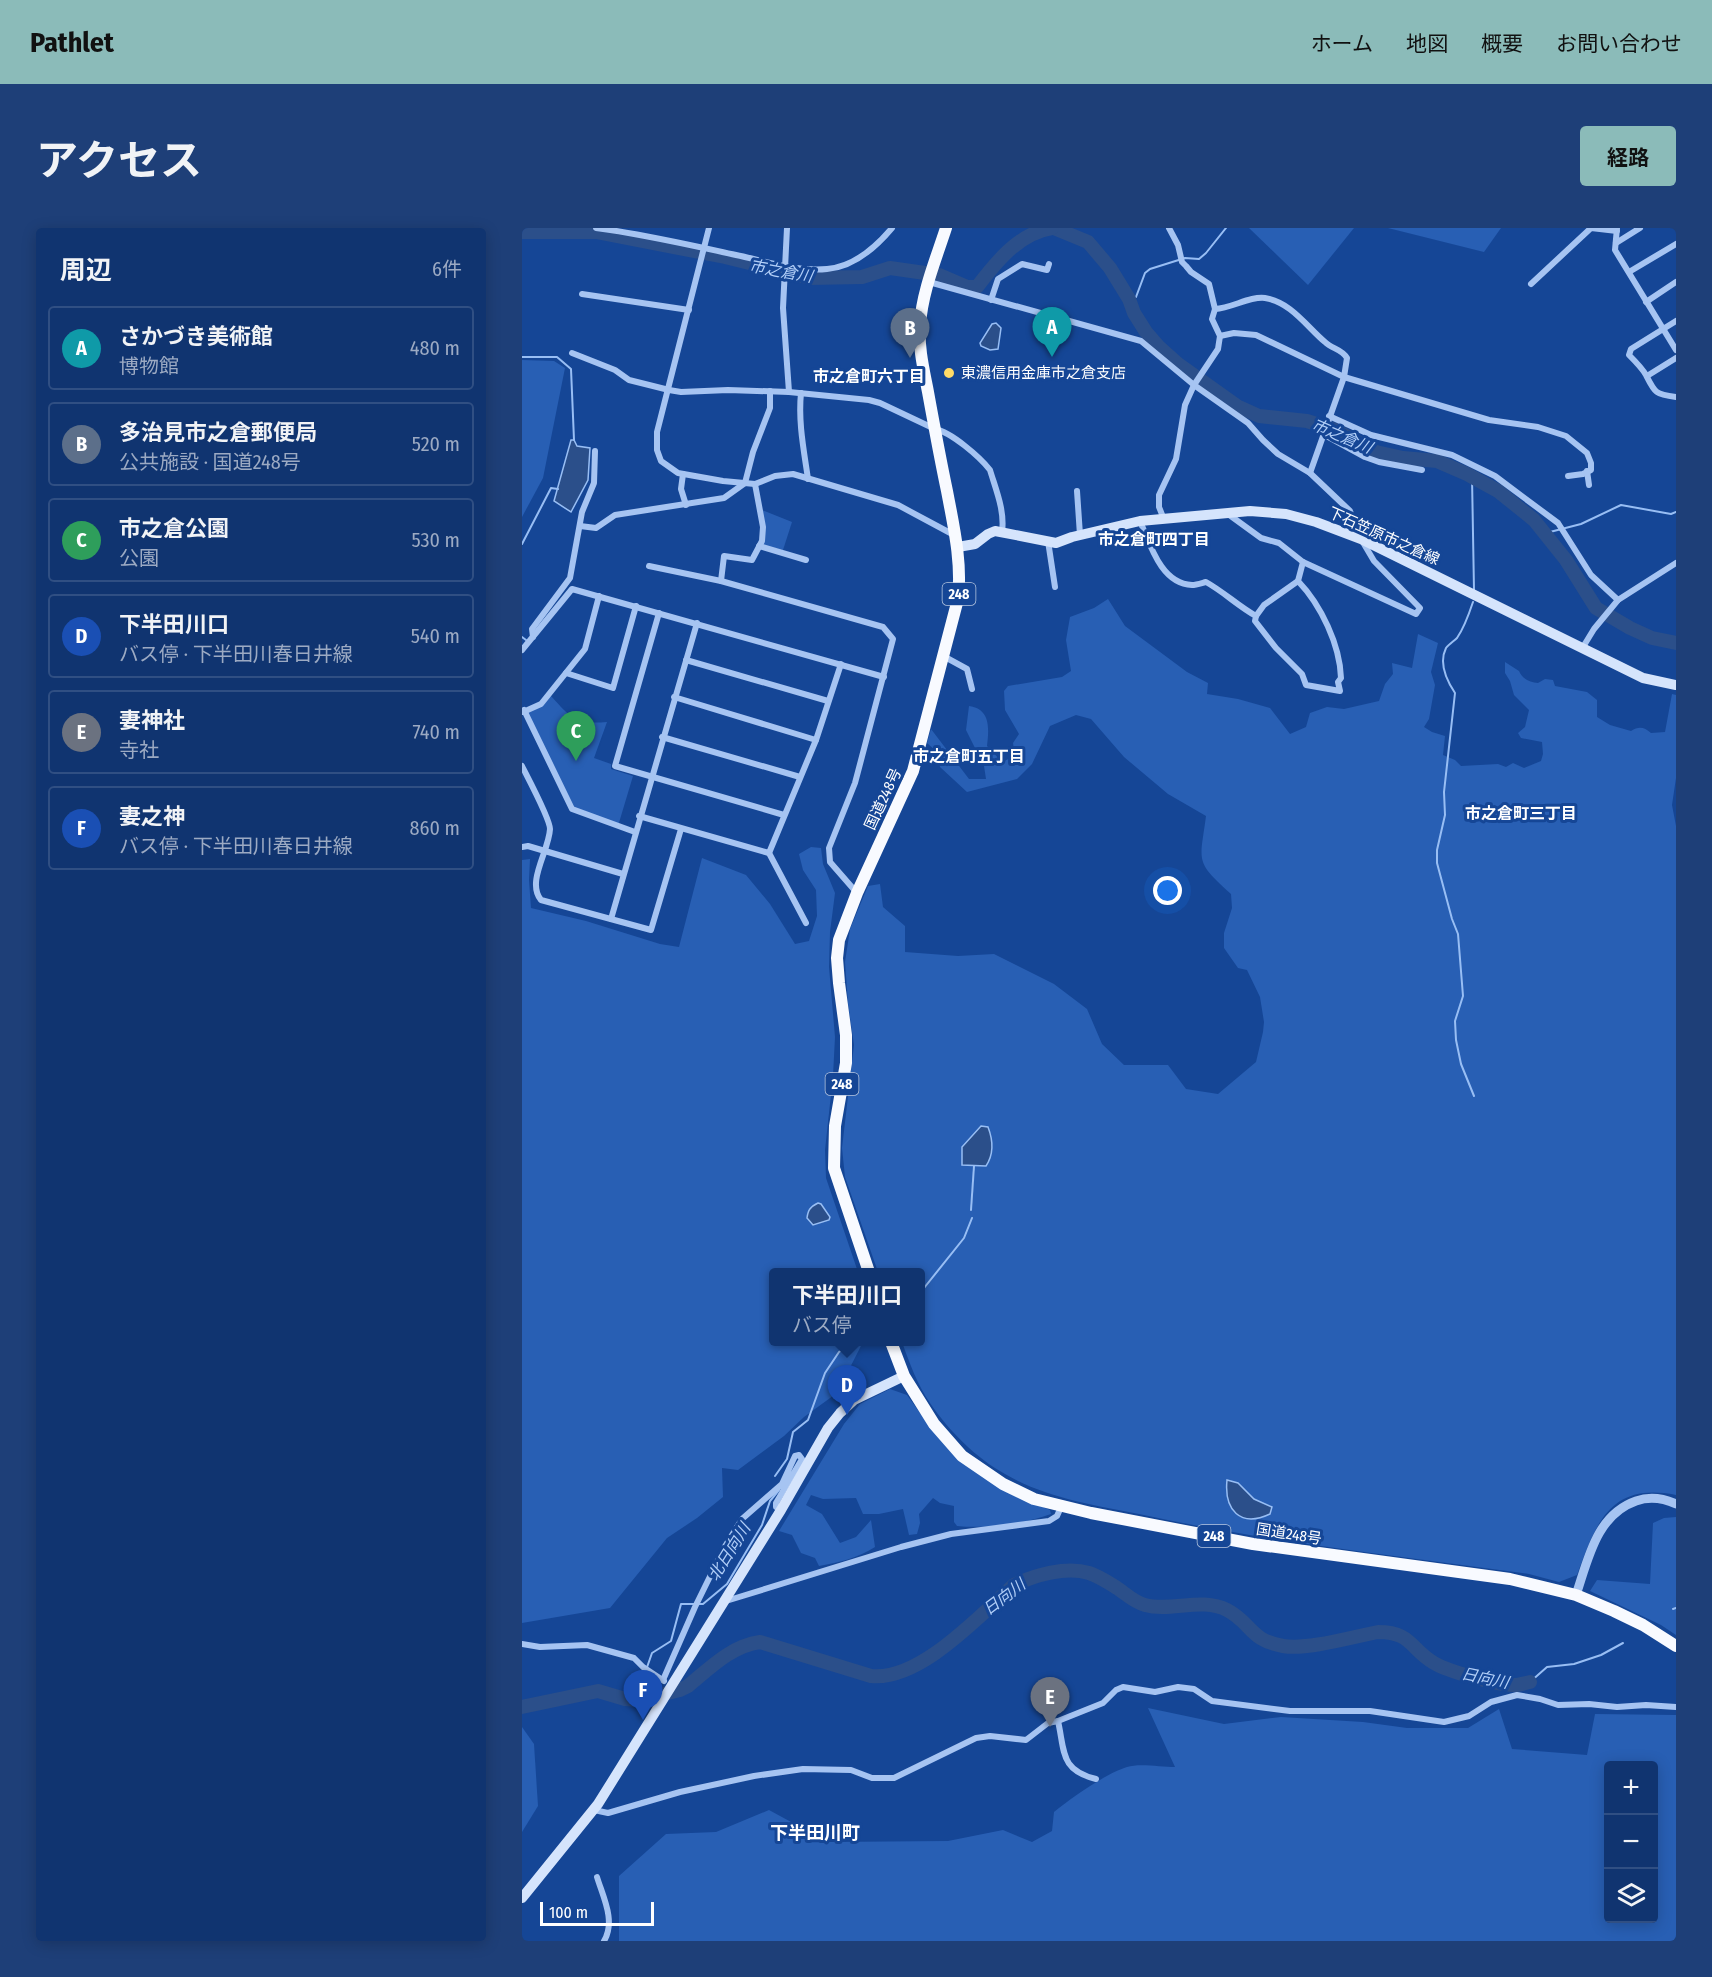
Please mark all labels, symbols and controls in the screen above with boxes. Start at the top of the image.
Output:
text: Pathlet [30,26,114,59]
text: ホーム [1311,31,1373,57]
text: 地図 [1406,31,1448,57]
text: 概要 [1481,31,1523,57]
text: お問い合わせ [1556,31,1682,57]
button: 経路 [1580,126,1676,186]
text: アクセス [36,136,202,186]
text: 周辺 [60,255,112,286]
water label: 市之倉川 [748,256,816,286]
text: 6件 [432,257,462,281]
pin: B [890,308,930,358]
pin: A [1032,308,1072,357]
text: さかづき美術館 [119,323,273,350]
text: A [76,336,87,360]
text: 480 m [410,336,460,360]
text: 博物館 [119,354,179,378]
place label: 東濃信用金庫市之倉支店 [961,364,1126,382]
marker: 東濃信用金庫市之倉支店 [942,366,956,380]
district label: 市之倉町六丁目 [813,367,925,386]
water label: 市之倉川 [1309,415,1377,458]
text: 多治見市之倉郵便局 [119,419,317,446]
text: B [76,432,87,456]
text: 520 m [412,432,460,456]
text: 公共施設 · 国道248号 [119,450,301,474]
street label: 下石笠原市之倉線 [1326,503,1442,569]
text: 市之倉公園 [119,515,229,542]
text: C [76,528,87,552]
text: 530 m [411,528,460,552]
district label: 市之倉町四丁目 [1098,530,1210,549]
text: 公園 [119,546,159,570]
road number: 248 [942,583,976,605]
text: 下半田川口 [119,611,229,638]
text: D [76,624,87,648]
text: 540 m [411,624,460,648]
text: バス停 · 下半田川春日井線 [119,642,353,666]
text: 妻神社 [119,707,185,734]
pin: C [556,712,596,761]
text: E [77,720,86,744]
text: 740 m [412,720,460,744]
text: 寺社 [119,738,159,762]
district label: 市之倉町五丁目 [913,747,1025,766]
street label: 国道248号 [861,765,905,833]
text: 妻之神 [119,803,185,830]
district label: 市之倉町三丁目 [1465,804,1577,823]
text: F [77,816,86,840]
text: 860 m [410,816,460,840]
text: バス停 · 下半田川春日井線 [119,834,353,858]
your location [1153,876,1182,905]
road number: 248 [826,1073,858,1095]
popup [769,1268,925,1346]
text: 下半田川口 [792,1282,902,1309]
text: バス停 [792,1313,852,1337]
pin: D [828,1366,866,1415]
water label: 北日向川 [704,1518,755,1584]
street label: 国道248号 [1255,1520,1323,1548]
road number: 248 [1198,1525,1230,1547]
water label: 日向川 [979,1574,1030,1619]
water label: 日向川 [1460,1664,1512,1693]
pin: F [624,1670,662,1720]
pin: E [1030,1678,1070,1727]
map controls [1604,1761,1658,1923]
button: + [1604,1761,1658,1815]
button: − [1604,1815,1658,1869]
district label: 下半田川町 [770,1822,860,1844]
button: layers [1604,1869,1658,1923]
scale bar [540,1899,654,1926]
text: 100 m [549,1903,588,1922]

